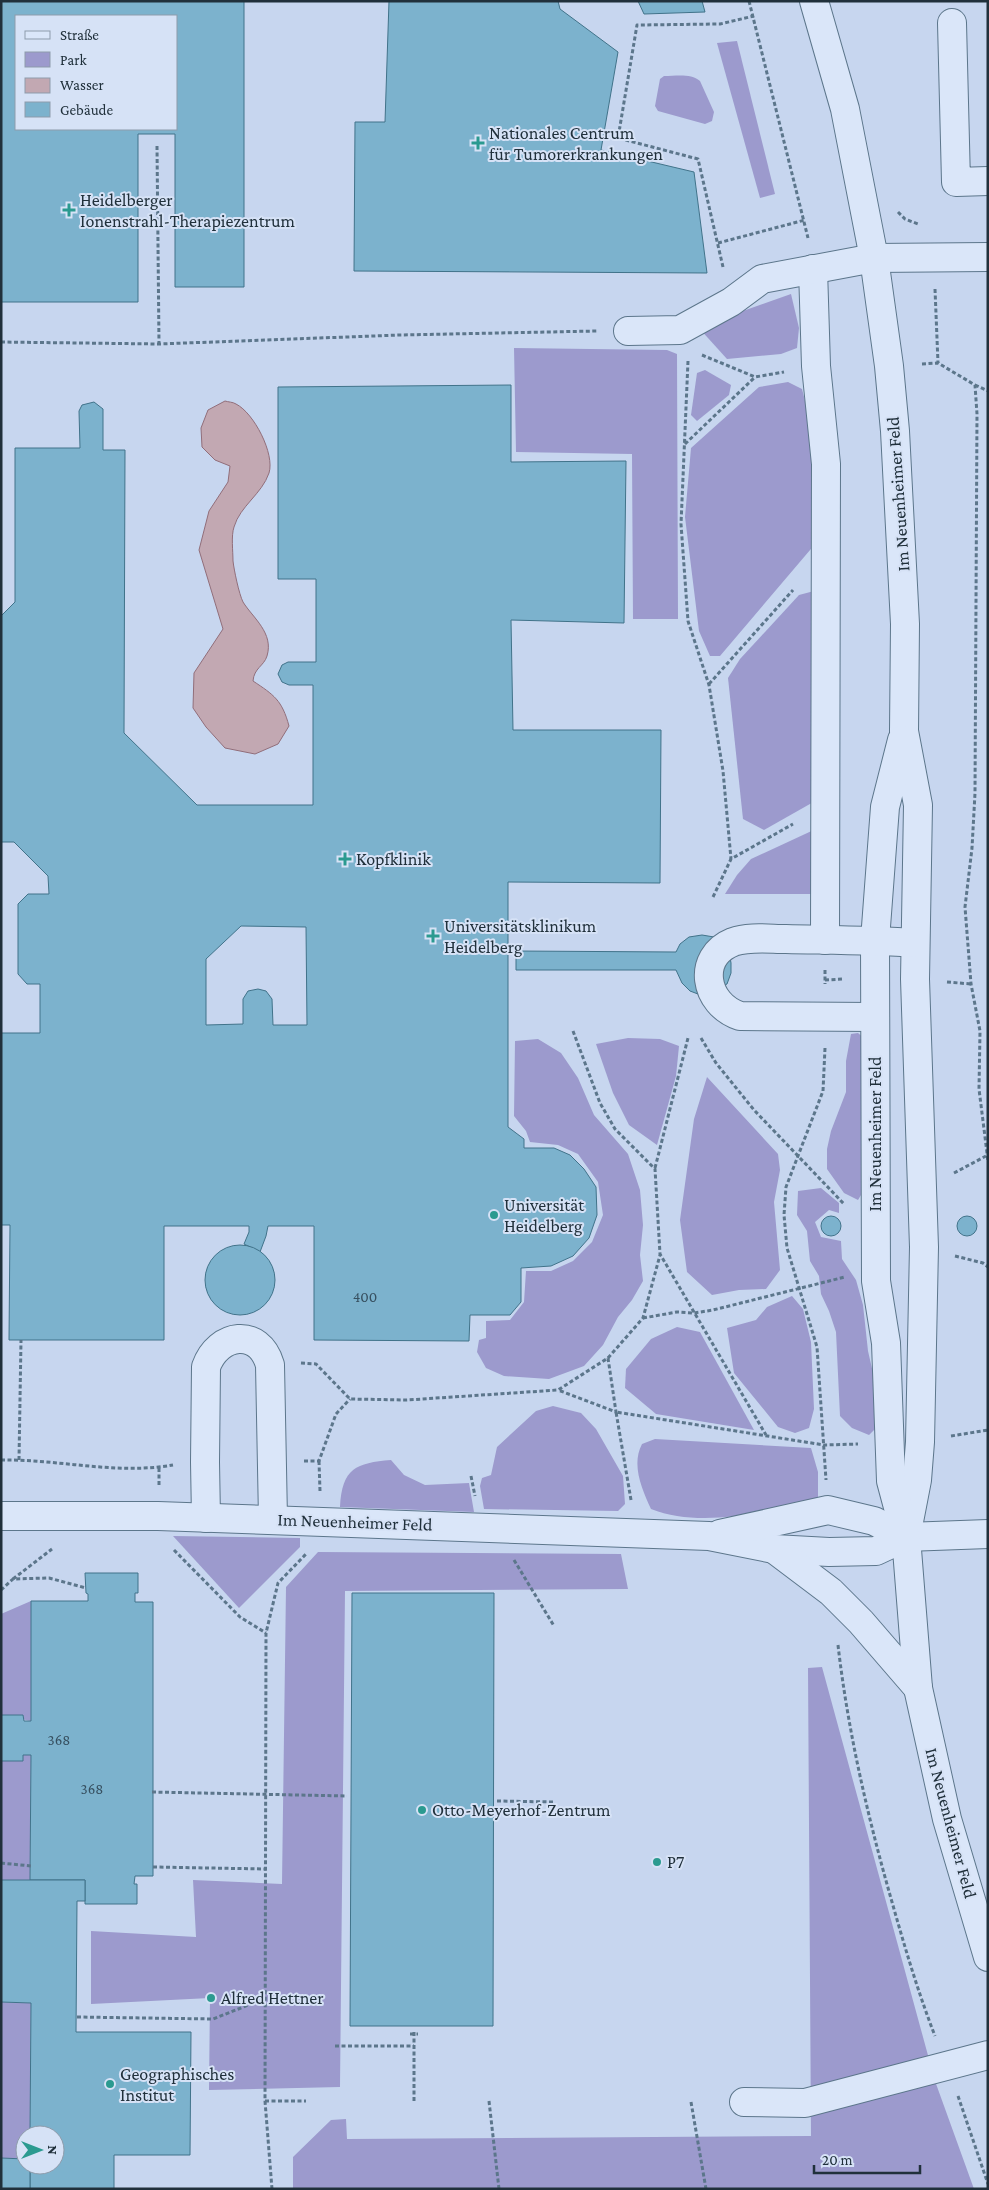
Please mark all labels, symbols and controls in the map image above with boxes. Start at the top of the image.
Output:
legend [15,15,178,130]
text: Straße [60,27,99,43]
text: Park [60,52,87,68]
text: Wasser [60,77,104,93]
text: Gebäude [60,102,114,118]
place label: Nationales Centrum für Tumorerkrankungen [489,123,663,164]
marker: Nationales Centrum für Tumorerkrankungen [471,136,485,150]
place label: Heidelberger Ionenstrahl-Therapiezentrum [80,190,296,231]
marker: Heidelberger Ionenstrahl-Therapiezentrum [62,203,76,217]
street label: Im Neuenheimer Feld [883,415,913,572]
place label: Kopfklinik [356,849,431,869]
marker: Kopfklinik [338,852,352,866]
place label: Universitätsklinikum Heidelberg [444,916,597,957]
marker: Universitätsklinikum Heidelberg [426,929,440,943]
street label: Im Neuenheimer Feld [865,1056,885,1212]
place label: Universität Heidelberg [504,1195,585,1236]
marker: Universität Heidelberg [488,1209,500,1221]
house number: 400 [353,1289,377,1305]
street label: Im Neuenheimer Feld [277,1509,433,1535]
house number: 368 [48,1732,70,1748]
street label: Im Neuenheimer Feld [921,1746,981,1901]
house number: 368 [81,1781,103,1797]
place label: Otto-Meyerhof-Zentrum [432,1800,611,1820]
marker: Otto-Meyerhof-Zentrum [416,1804,428,1816]
place label: P7 [667,1852,684,1872]
marker: P7 [651,1856,663,1868]
place label: Alfred Hettner [221,1988,324,2008]
marker: Alfred Hettner [205,1992,217,2004]
place label: Geographisches Institut [120,2064,234,2105]
marker: Geographisches Institut [104,2078,116,2090]
north arrow [15,2125,65,2175]
scale bar [814,2142,920,2174]
text: N [45,2145,61,2155]
text: 20 m [822,2152,853,2168]

